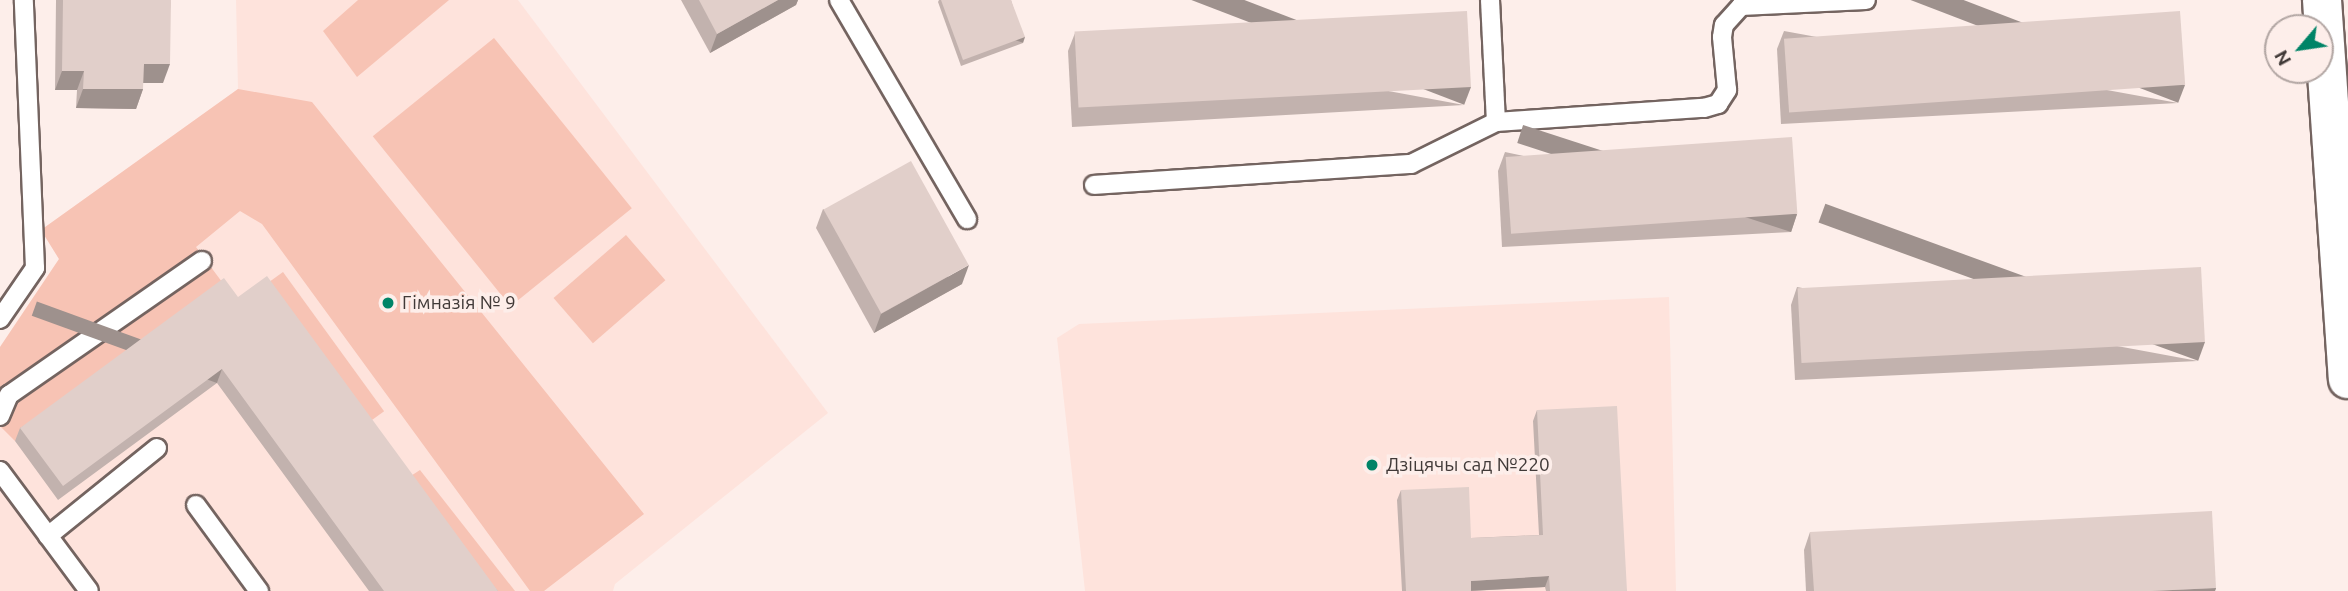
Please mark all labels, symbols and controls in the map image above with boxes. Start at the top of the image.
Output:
north arrow [2264,14,2334,84]
text: N [2269,47,2295,70]
place label: Гімназія № 9 [402,292,516,314]
marker: Гімназія № 9 [380,295,396,311]
place label: Дзіцячы сад №220 [1386,454,1550,476]
marker: Дзіцячы сад №220 [1364,457,1380,473]

